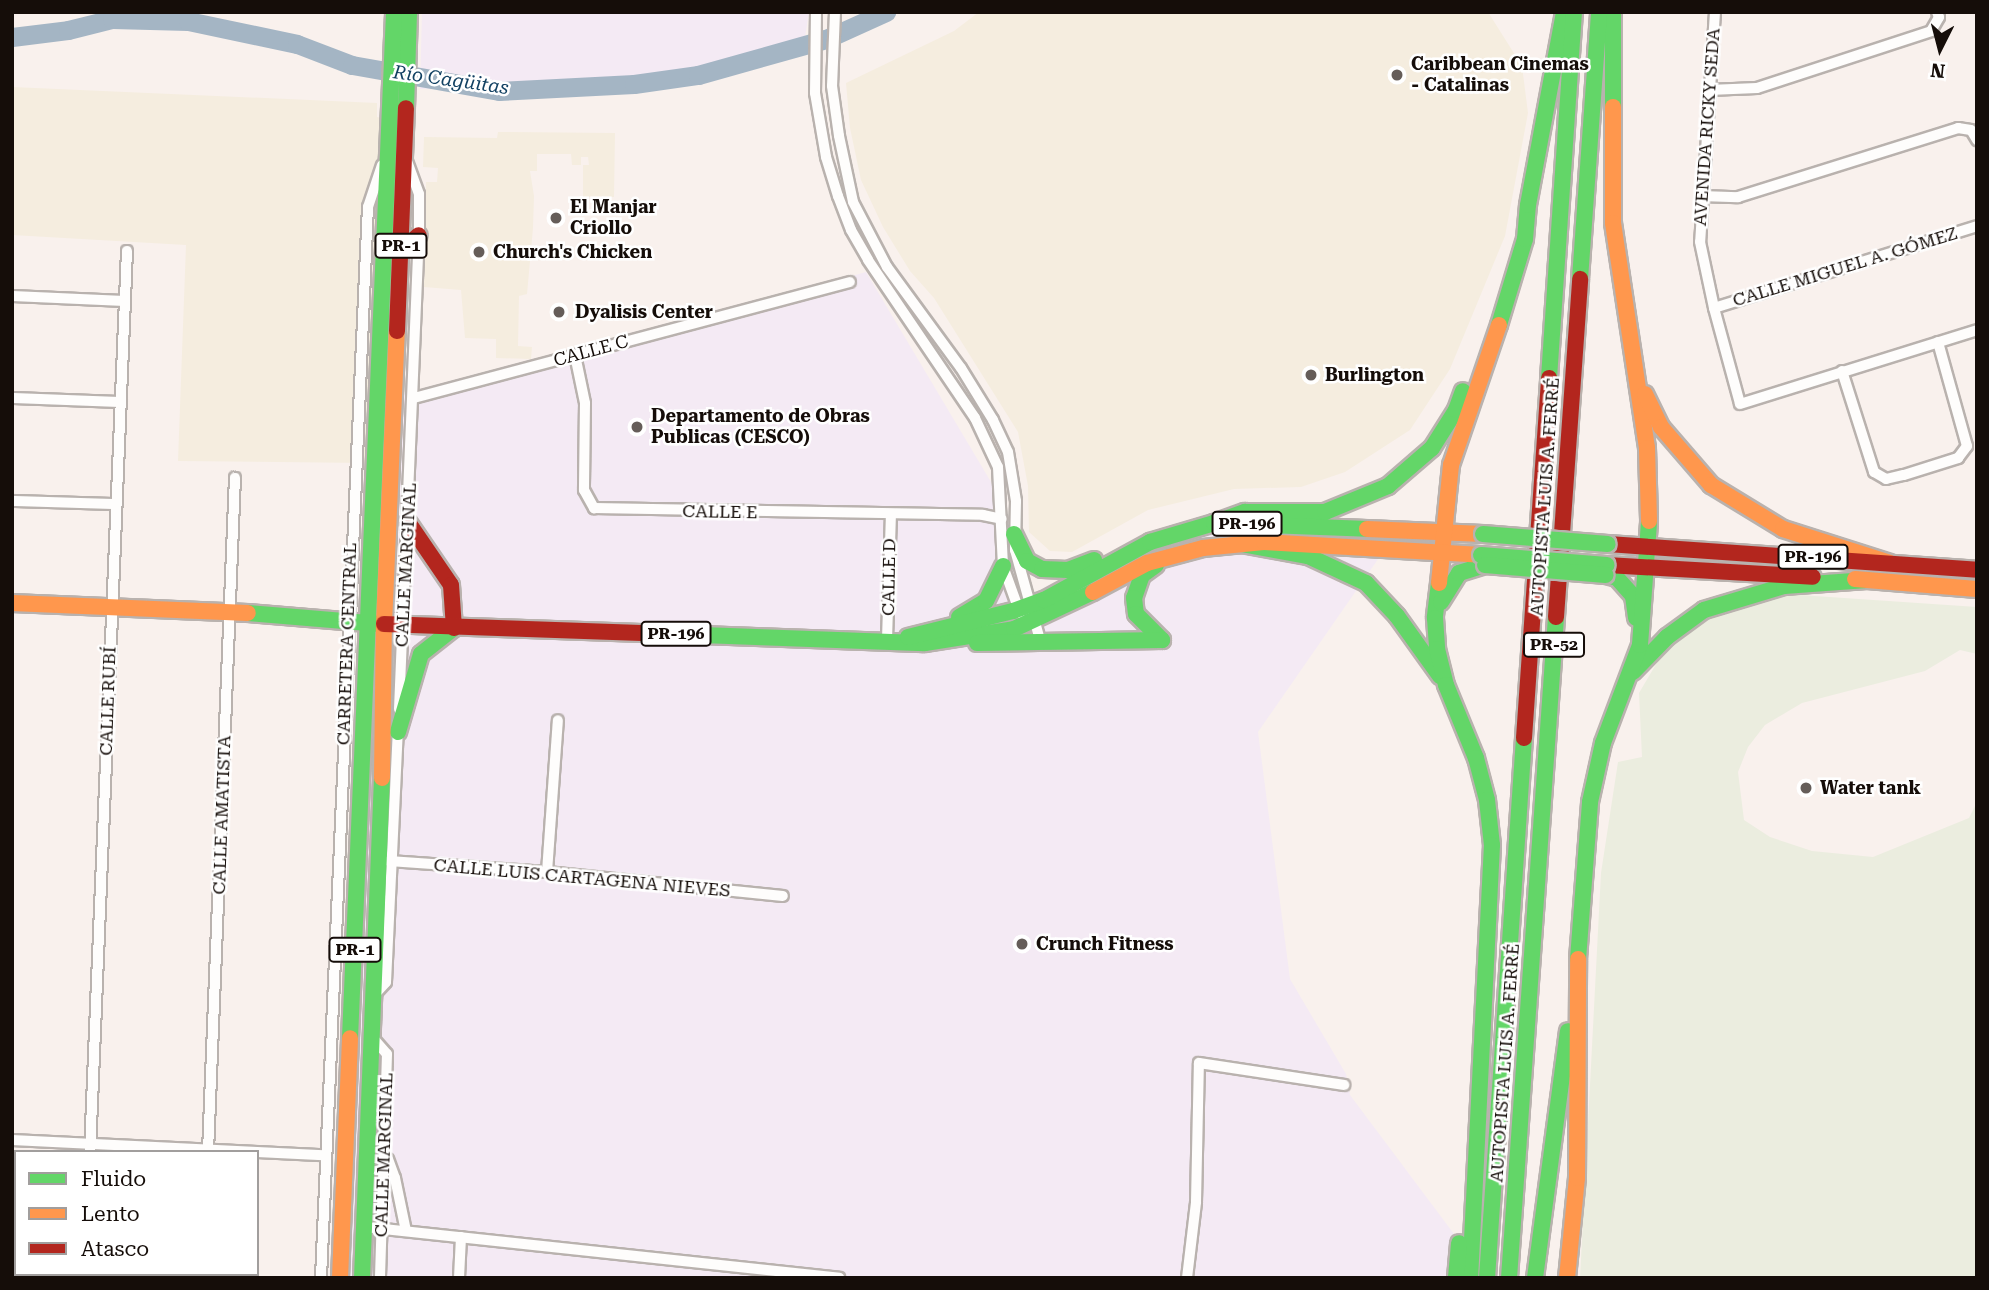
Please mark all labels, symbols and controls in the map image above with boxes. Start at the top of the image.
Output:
north arrow [1905,14,1975,84]
street label: AVENIDA RICKY SEDA [1689,27,1725,227]
place label: Caribbean Cinemas - Catalinas [1411,54,1589,96]
text: N [1929,58,1946,83]
water label: Río Cagüitas [392,61,510,99]
marker: Caribbean Cinemas - Catalinas [1389,67,1405,83]
place label: El Manjar Criollo [570,197,657,240]
marker: El Manjar Criollo [548,210,564,226]
street label: CALLE MIGUEL A. GÓMEZ [1730,222,1960,312]
road number: PR-1 [373,234,429,258]
place label: Church's Chicken [493,241,652,263]
marker: Church's Chicken [471,244,487,260]
place label: Dyalisis Center [575,301,713,323]
marker: Dyalisis Center [549,302,569,322]
street label: CALLE C [551,331,631,371]
place label: Burlington [1325,364,1424,386]
marker: Burlington [1303,367,1319,383]
street label: AUTOPISTA LUIS A. FERRÉ [1526,377,1564,617]
place label: Departamento de Obras Publicas (CESCO) [651,406,870,448]
marker: Departamento de Obras Publicas (CESCO) [629,419,645,435]
street label: CALLE MARGINAL [391,482,421,648]
street label: CALLE E [682,501,758,523]
road number: PR-196 [1210,512,1284,537]
street label: CALLE D [878,538,900,616]
street label: CARRETERA CENTRAL [333,542,361,746]
road number: PR-196 [1776,544,1850,570]
road number: PR-196 [639,622,713,646]
road number: PR-52 [1522,632,1586,658]
street label: CALLE RUBÍ [95,646,121,756]
street label: CALLE AMATISTA [208,735,236,895]
place label: Water tank [1820,777,1921,799]
marker: Water tank [1798,780,1814,796]
street label: CALLE LUIS CARTAGENA NIEVES [433,854,731,902]
place label: Crunch Fitness [1036,933,1174,955]
marker: Crunch Fitness [1014,936,1030,952]
road number: PR-1 [327,938,383,962]
street label: AUTOPISTA LUIS A. FERRÉ [1486,943,1524,1183]
street label: CALLE MARGINAL [370,1072,398,1238]
legend [14,1150,259,1276]
text: Fluido [81,1167,146,1191]
text: Lento [81,1202,140,1226]
text: Atasco [81,1237,149,1261]

